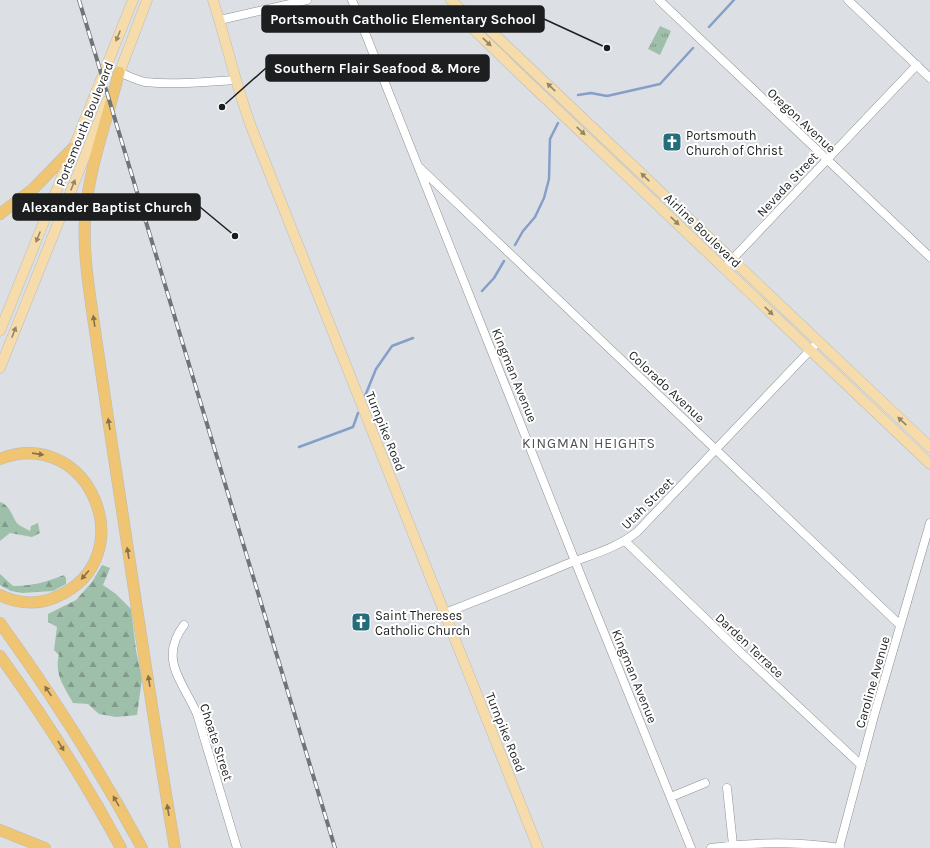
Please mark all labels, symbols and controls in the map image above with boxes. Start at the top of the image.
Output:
callout: Portsmouth Catholic Elementary School [262,6,544,32]
text: Portsmouth Catholic Elementary School [270,11,536,28]
one-way arrow [115,31,121,43]
one-way arrow [482,37,492,46]
callout: Southern Flair Seafood & More [266,55,489,81]
street label: Portsmouth Boulevard [53,60,116,189]
text: Southern Flair Seafood & More [274,60,480,77]
one-way arrow [546,82,556,92]
street label: Oregon Avenue [764,85,839,156]
one-way arrow [576,127,586,136]
place label: Portsmouth Church of Christ [686,128,783,158]
church icon: Portsmouth Church of Christ [661,131,683,153]
street label: Nevada Street [754,149,821,220]
one-way arrow [640,172,650,182]
one-way arrow [70,179,76,191]
street label: Airline Boulevard [661,190,744,271]
callout: Alexander Baptist Church [13,194,200,220]
text: Alexander Baptist Church [22,199,192,216]
one-way arrow [670,216,680,226]
one-way arrow [35,231,41,243]
one-way arrow [764,306,774,315]
one-way arrow [91,315,97,327]
one-way arrow [12,325,18,337]
street label: Kingman Avenue [489,326,540,425]
street label: Colorado Avenue [626,347,708,426]
street label: Turnpike Road [363,389,408,473]
one-way arrow [897,416,907,425]
one-way arrow [106,418,112,430]
district label: KINGMAN HEIGHTS [522,435,656,452]
one-way arrow [32,451,44,457]
street label: Utah Street [618,474,676,532]
one-way arrow [125,547,131,559]
one-way arrow [80,570,89,581]
place label: Saint Thereses Catholic Church [375,608,470,638]
street label: Darden Terrace [712,610,787,681]
church icon: Saint Thereses Catholic Church [350,611,372,633]
street label: Kingman Avenue [609,627,660,726]
street label: Caroline Avenue [852,634,893,730]
one-way arrow [146,675,152,687]
one-way arrow [44,686,52,696]
street label: Turnpike Road [483,690,528,774]
street label: Choate Street [197,702,236,783]
one-way arrow [58,740,65,752]
one-way arrow [113,795,120,807]
one-way arrow [165,803,171,816]

